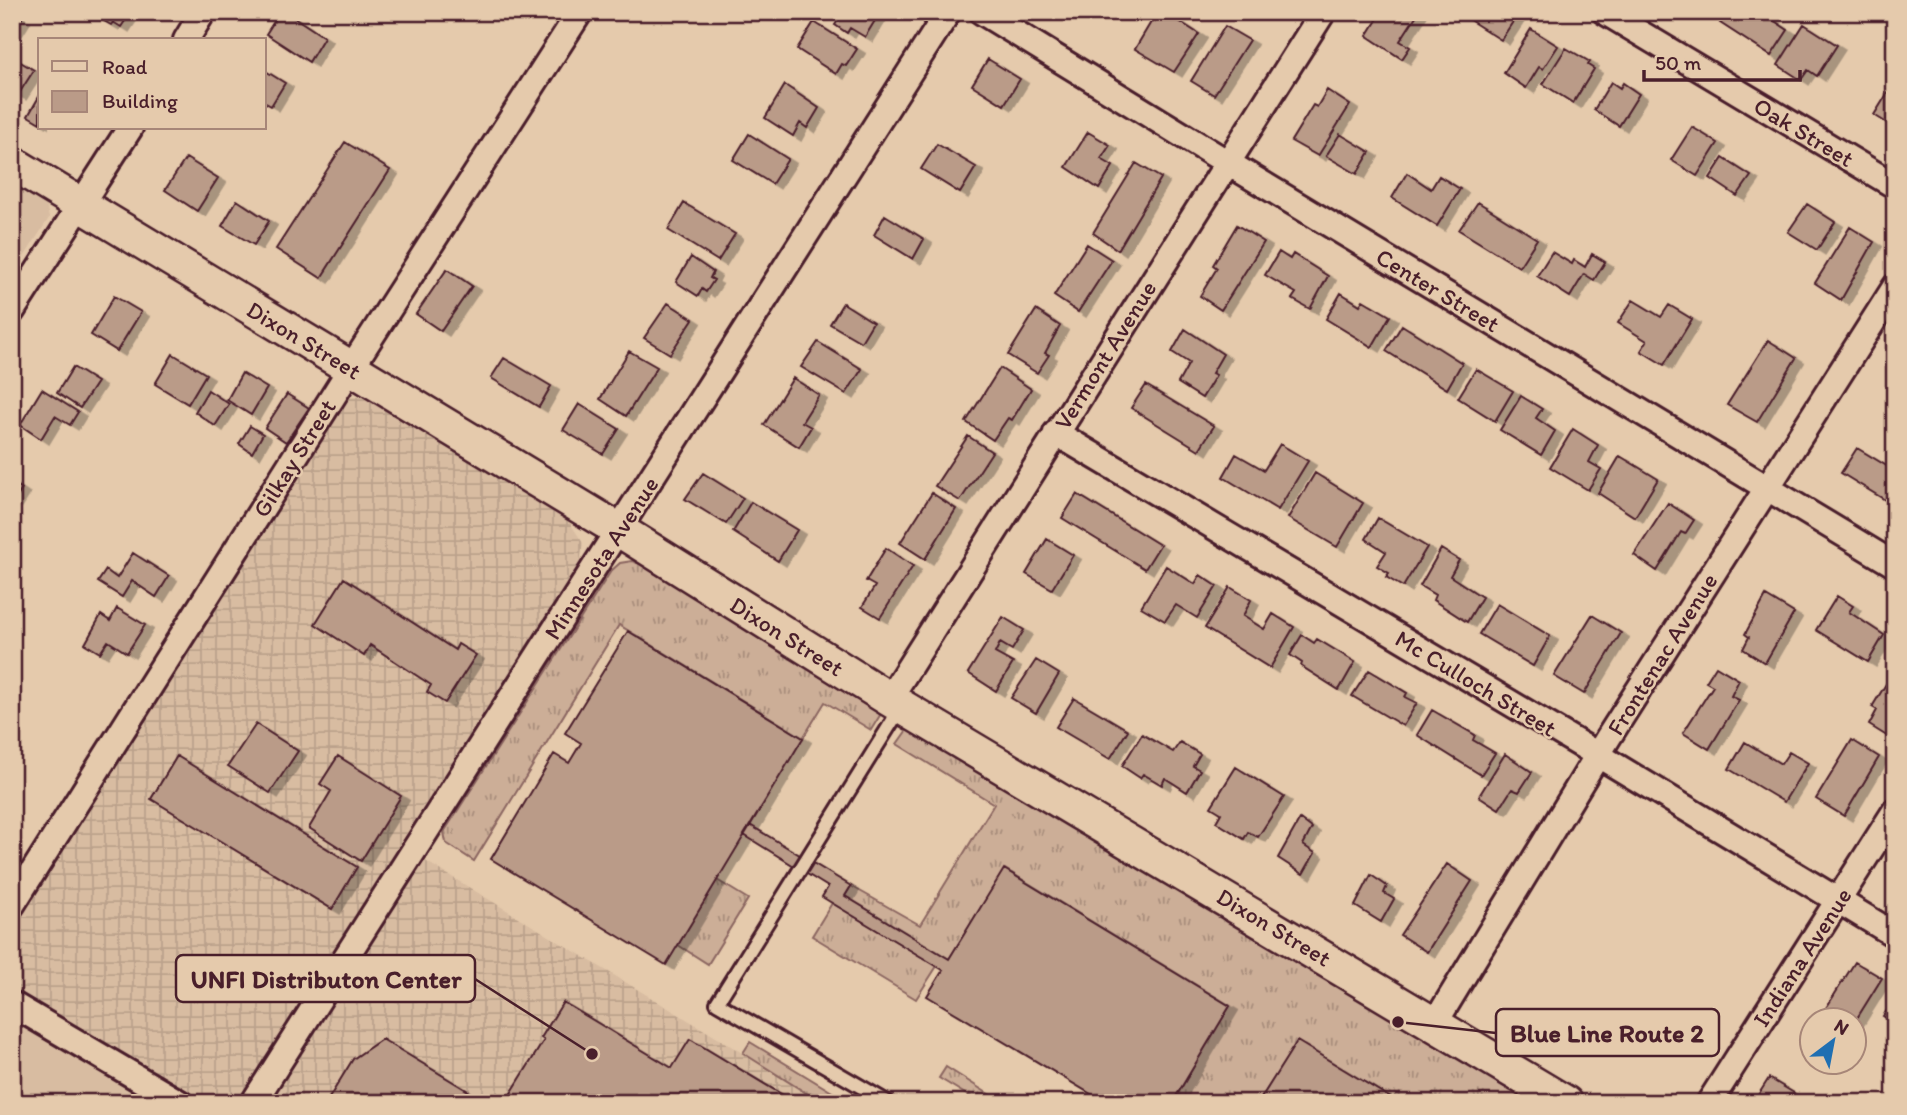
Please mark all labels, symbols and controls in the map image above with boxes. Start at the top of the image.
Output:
legend [38,38,266,130]
scale bar [1644,38,1800,82]
text: 50 m [1655,50,1702,75]
text: Road [102,54,148,79]
text: Building [102,88,178,113]
street label: Oak Street [1749,91,1859,173]
street label: Center Street [1371,242,1505,338]
street label: Vermont Avenue [1048,275,1162,435]
street label: Dixon Street [242,295,366,385]
street label: Gilkay Street [246,394,342,522]
street label: Minnesota Avenue [537,471,665,645]
street label: Frontenac Avenue [1601,568,1723,740]
street label: Dixon Street [725,590,849,682]
street label: Mc Culloch Street [1390,623,1562,743]
street label: Dixon Street [1212,882,1336,972]
street label: Indiana Avenue [1746,882,1858,1032]
callout: UNFI Distributon Center [176,955,475,1002]
text: UNFI Distributon Center [191,963,462,995]
north arrow [1798,1006,1868,1076]
callout: Blue Line Route 2 [1496,1009,1719,1056]
text: N [1830,1014,1853,1040]
text: Blue Line Route 2 [1510,1017,1704,1049]

